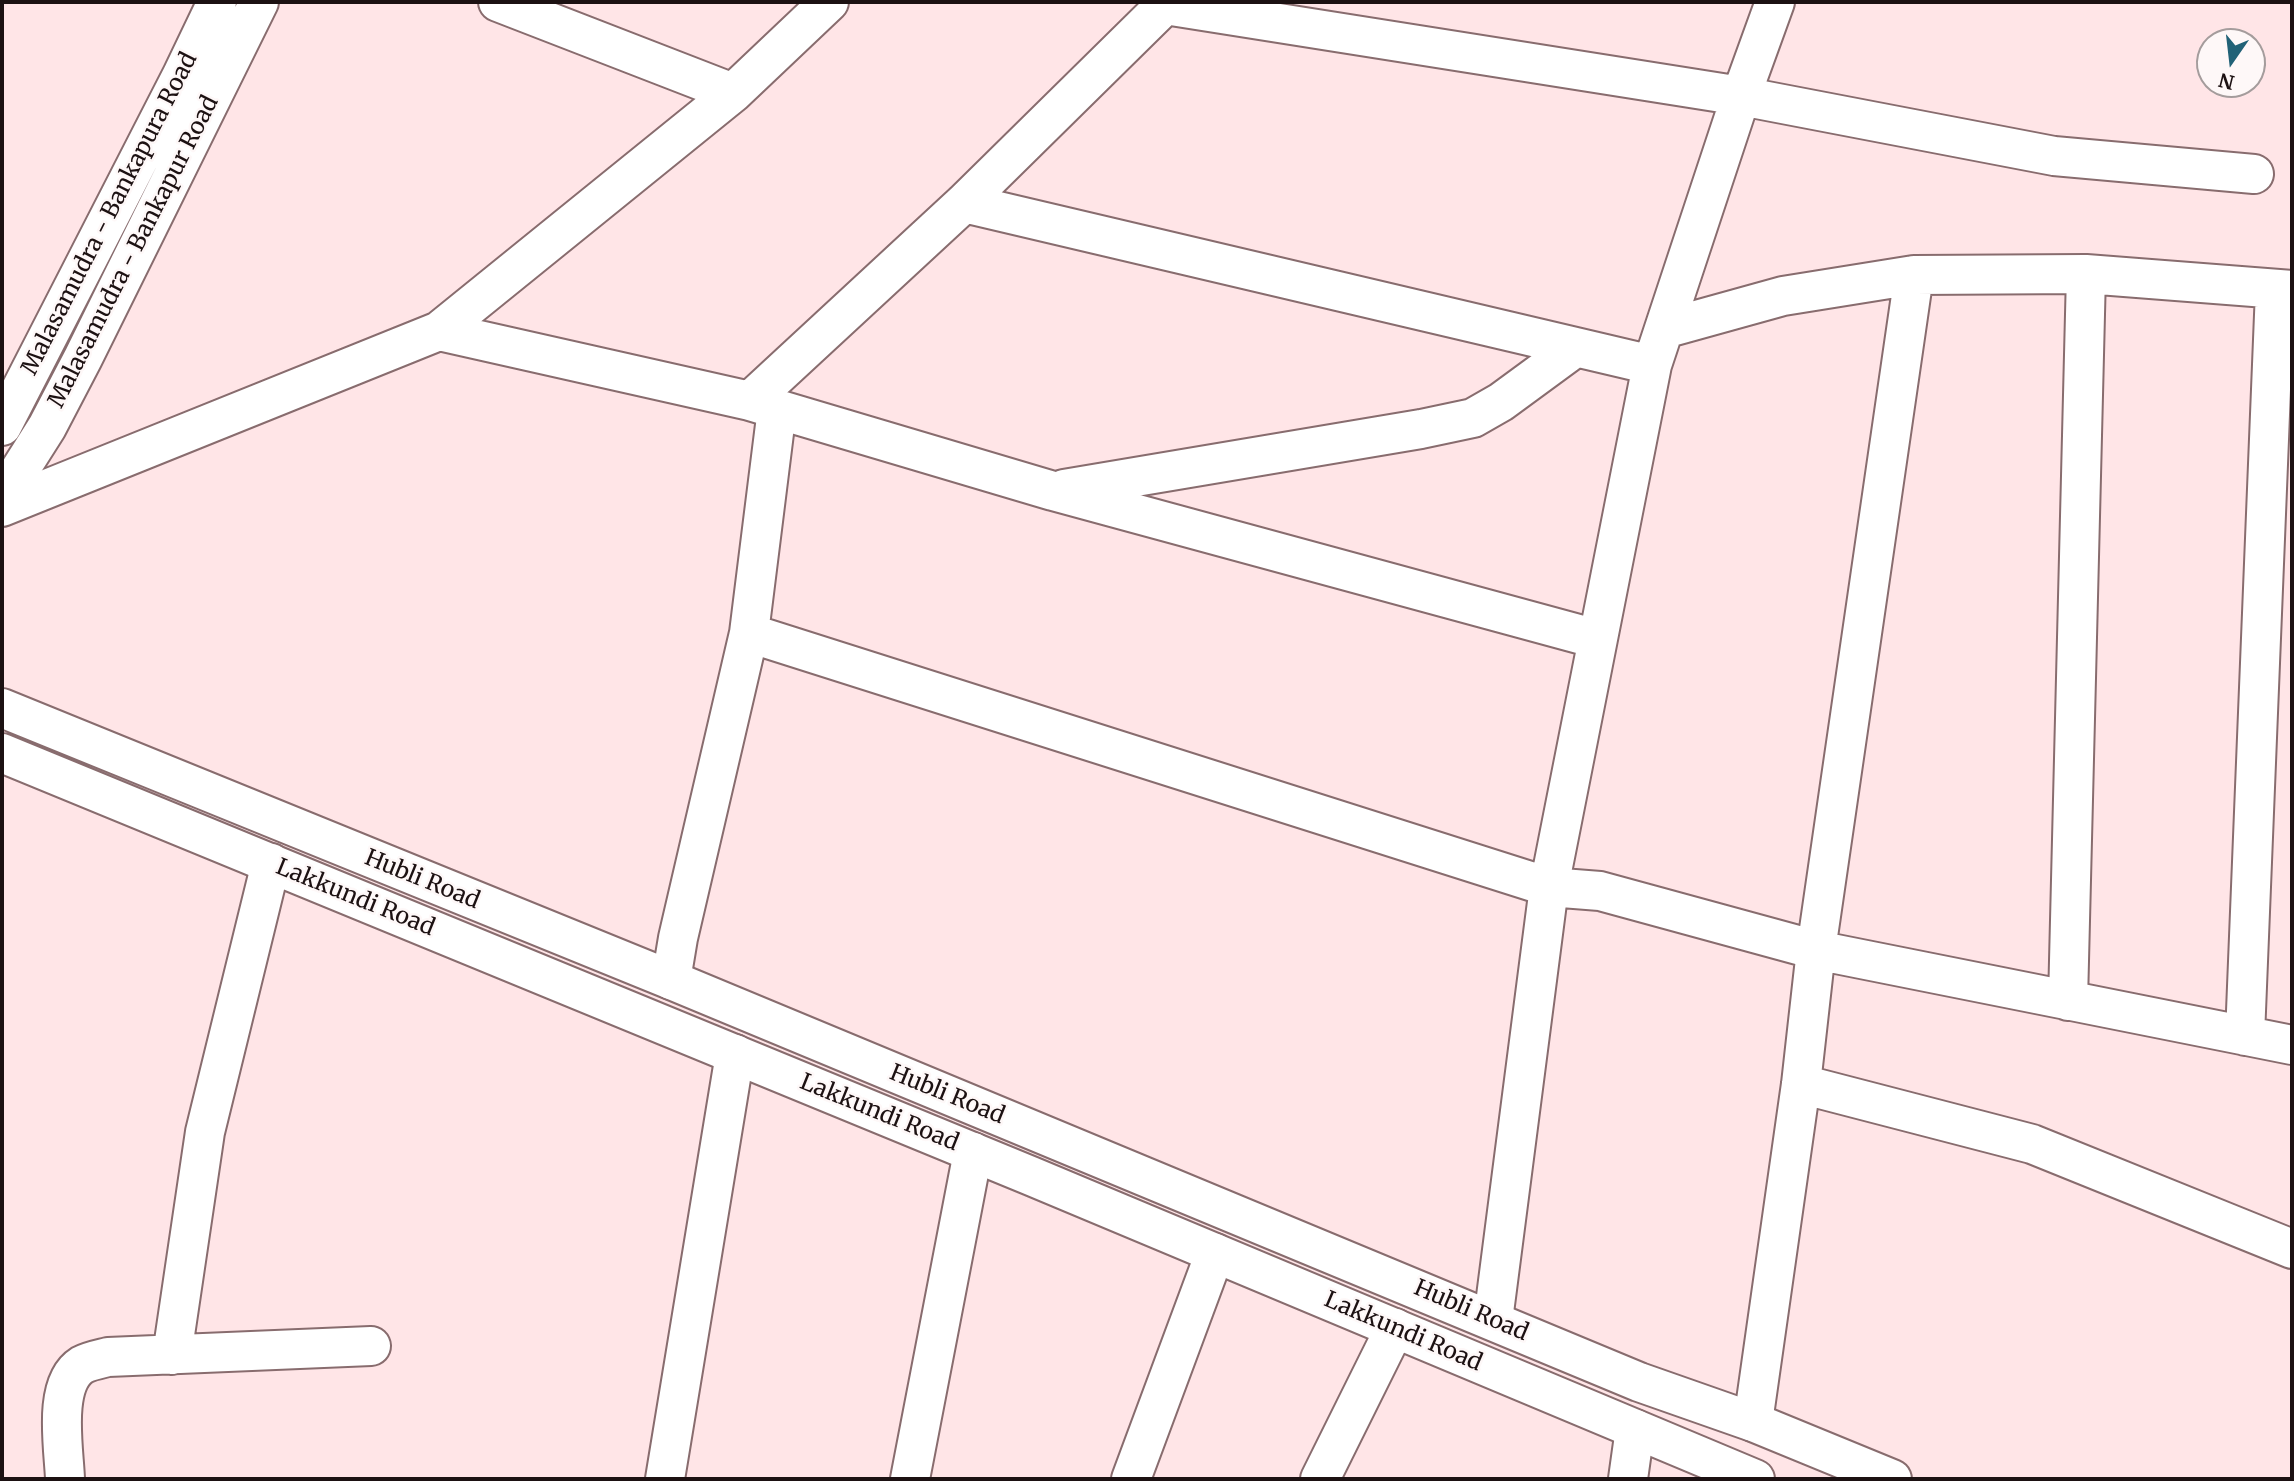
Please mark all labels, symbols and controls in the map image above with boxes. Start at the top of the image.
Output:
north arrow [2196,28,2266,98]
street label: Malasamudra - Bankapura Road [16,48,204,380]
text: N [2216,68,2237,95]
street label: Malasamudra - Bankapur Road [43,91,225,413]
street label: Hubli Road [361,844,483,916]
street label: Lakkundi Road [272,854,438,942]
street label: Hubli Road [886,1059,1008,1131]
street label: Lakkundi Road [796,1069,962,1157]
street label: Hubli Road [1410,1275,1532,1347]
street label: Lakkundi Road [1320,1286,1486,1378]

